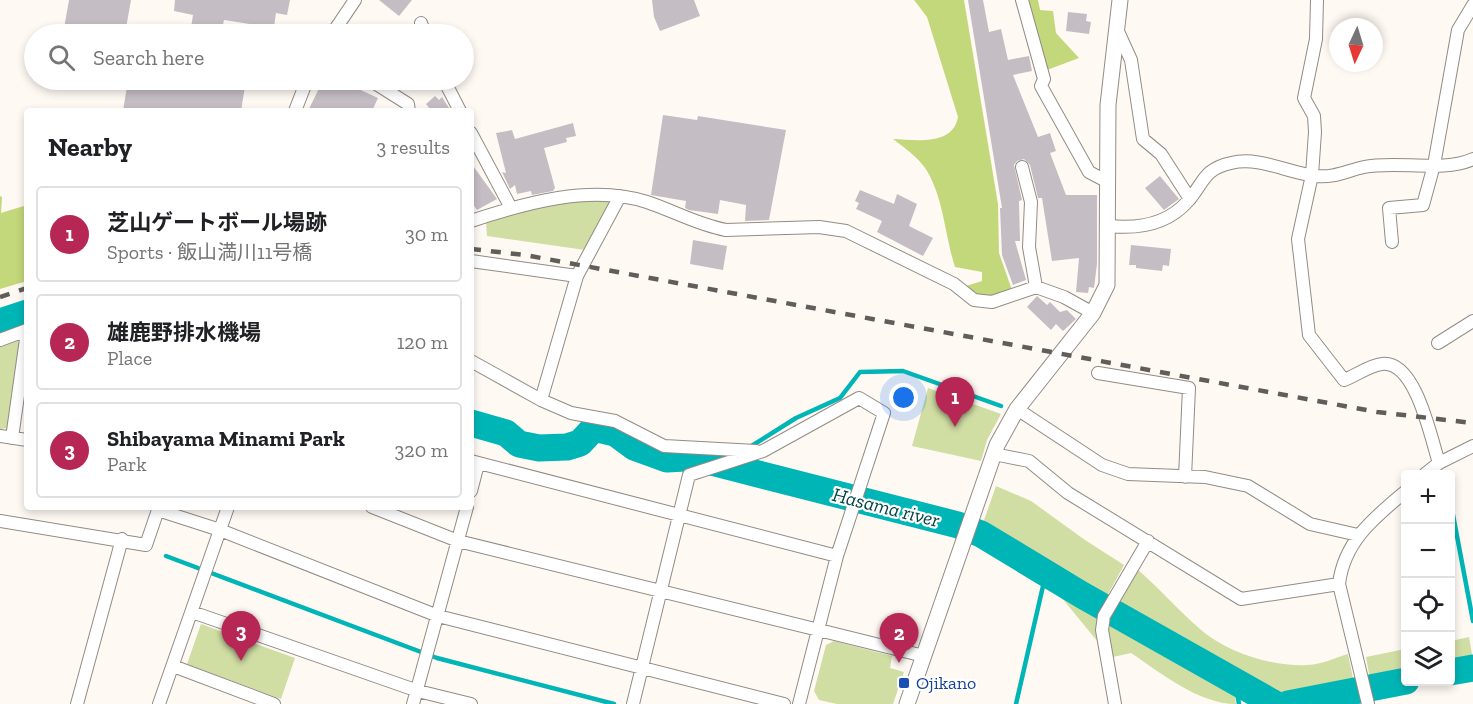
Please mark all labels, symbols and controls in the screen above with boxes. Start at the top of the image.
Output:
north arrow [1329,18,1383,72]
search box [24,24,474,90]
icon: search [45,41,78,74]
text: Search here [93,44,204,71]
text: Nearby [48,131,132,163]
text: 3 results [376,135,450,159]
text: 芝山ゲートボール場跡 [107,209,327,236]
text: 1 [65,222,74,246]
text: 30 m [405,222,448,246]
text: Sports · 飯山満川11号橋 [107,240,312,264]
text: 雄鹿野排水機場 [107,319,261,346]
text: 2 [64,330,75,354]
text: 120 m [397,330,448,354]
text: Place [107,346,152,370]
pin: 1 [936,378,974,427]
your location [889,383,918,412]
text: Shibayama Minami Park [107,425,345,452]
text: 3 [64,438,75,462]
text: 320 m [395,438,448,462]
text: Park [107,452,147,476]
map controls [1401,470,1455,686]
button: + [1401,470,1455,524]
water label: Hasama river [830,482,942,532]
button: − [1401,524,1455,578]
button: locate [1401,578,1455,632]
pin: 3 [222,612,260,661]
pin: 2 [880,614,918,663]
button: layers [1401,632,1455,686]
place label: Ojikano [916,672,976,694]
marker: Ojikano [897,676,911,690]

